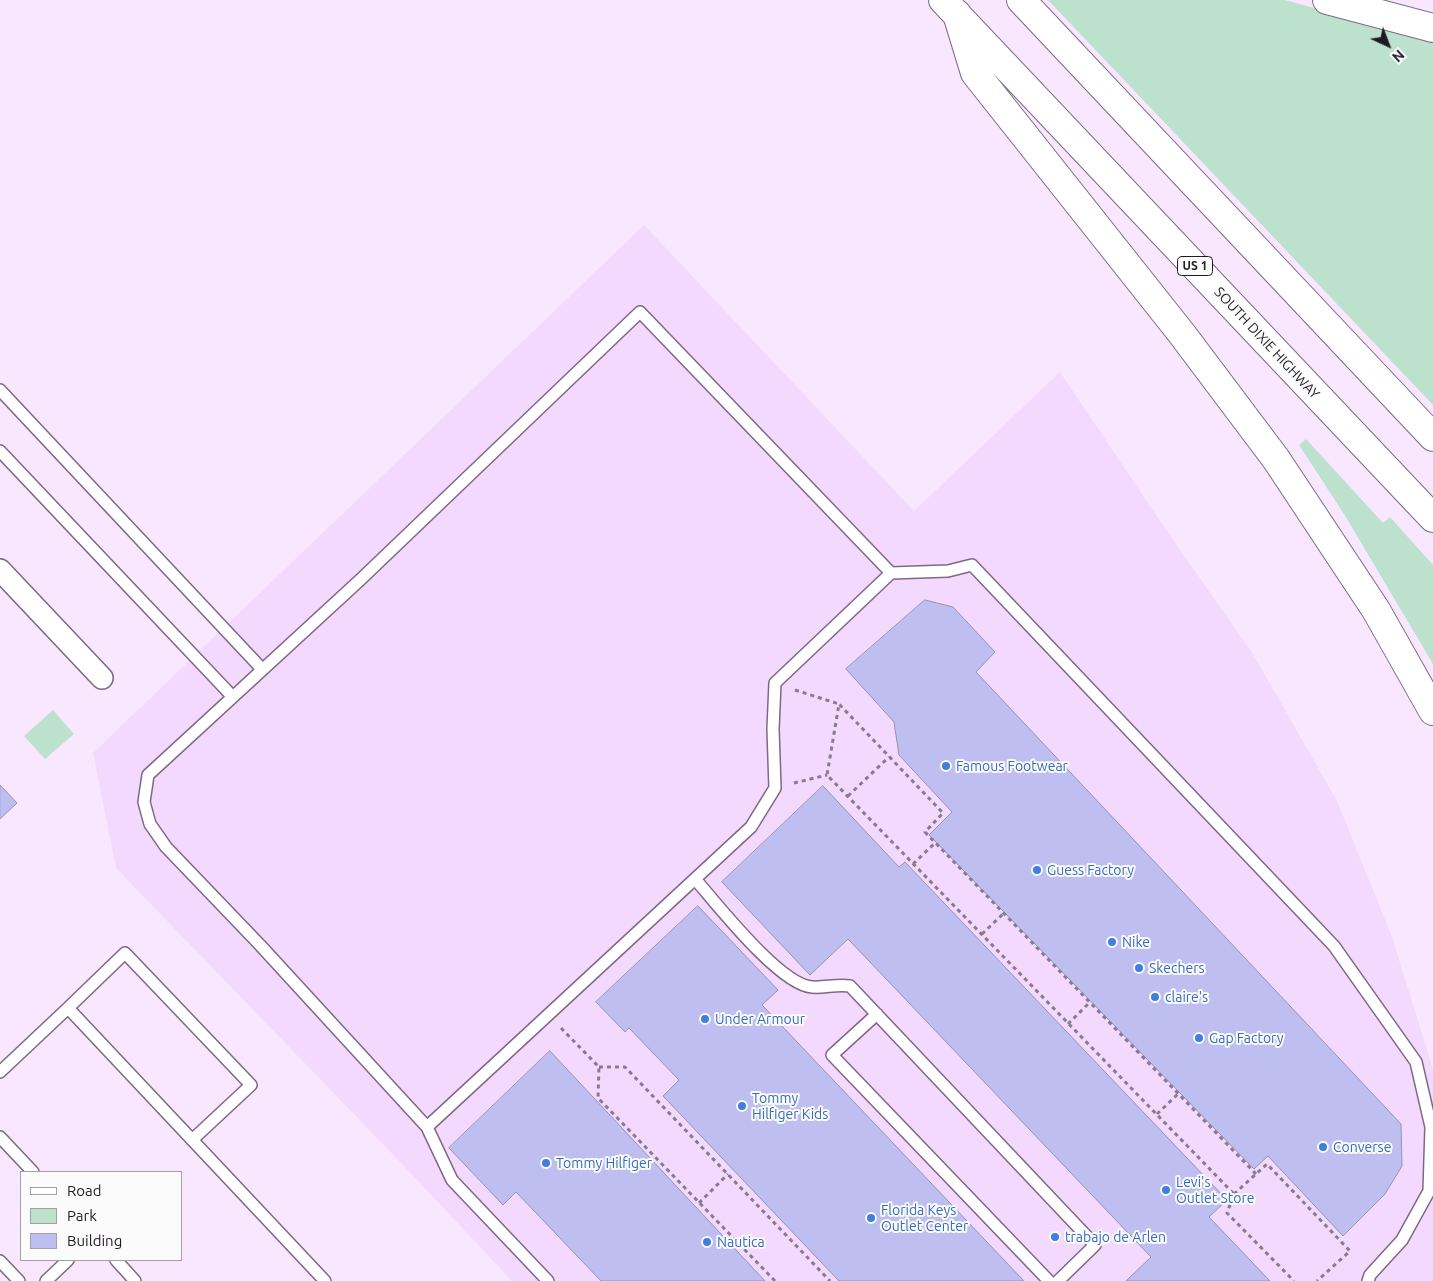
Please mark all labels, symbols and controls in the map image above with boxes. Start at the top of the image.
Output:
north arrow [1363,20,1413,70]
text: N [1389,47,1408,65]
road number: US 1 [1178,256,1212,276]
street label: SOUTH DIXIE HIGHWAY [1211,284,1323,402]
place label: Famous Footwear [956,758,1068,774]
marker: Famous Footwear [940,760,952,772]
place label: Guess Factory [1047,862,1134,878]
marker: Guess Factory [1031,864,1043,876]
place label: Nike [1122,934,1150,950]
marker: Nike [1106,936,1118,948]
place label: Skechers [1149,960,1205,976]
marker: Skechers [1133,962,1145,974]
place label: claire's [1165,989,1208,1005]
marker: claire's [1149,991,1161,1003]
place label: Under Armour [715,1011,805,1027]
marker: Under Armour [699,1013,711,1025]
place label: Gap Factory [1209,1030,1283,1046]
marker: Gap Factory [1193,1032,1205,1044]
place label: Tommy Hilfiger Kids [752,1090,828,1122]
marker: Tommy Hilfiger Kids [736,1100,748,1112]
place label: Converse [1333,1139,1391,1155]
marker: Converse [1317,1141,1329,1153]
place label: Tommy Hilfiger [556,1155,652,1171]
marker: Tommy Hilfiger [540,1157,552,1169]
legend [20,1171,182,1261]
place label: Levi's Outlet Store [1176,1174,1254,1206]
text: Road [67,1182,102,1199]
marker: Levi's Outlet Store [1160,1184,1172,1196]
place label: Florida Keys Outlet Center [881,1202,968,1234]
text: Park [67,1207,97,1224]
marker: Florida Keys Outlet Center [865,1212,877,1224]
place label: trabajo de Arlen [1065,1229,1166,1245]
marker: trabajo de Arlen [1049,1231,1061,1243]
text: Building [67,1232,122,1249]
place label: Nautica [717,1234,765,1250]
marker: Nautica [701,1236,713,1248]

